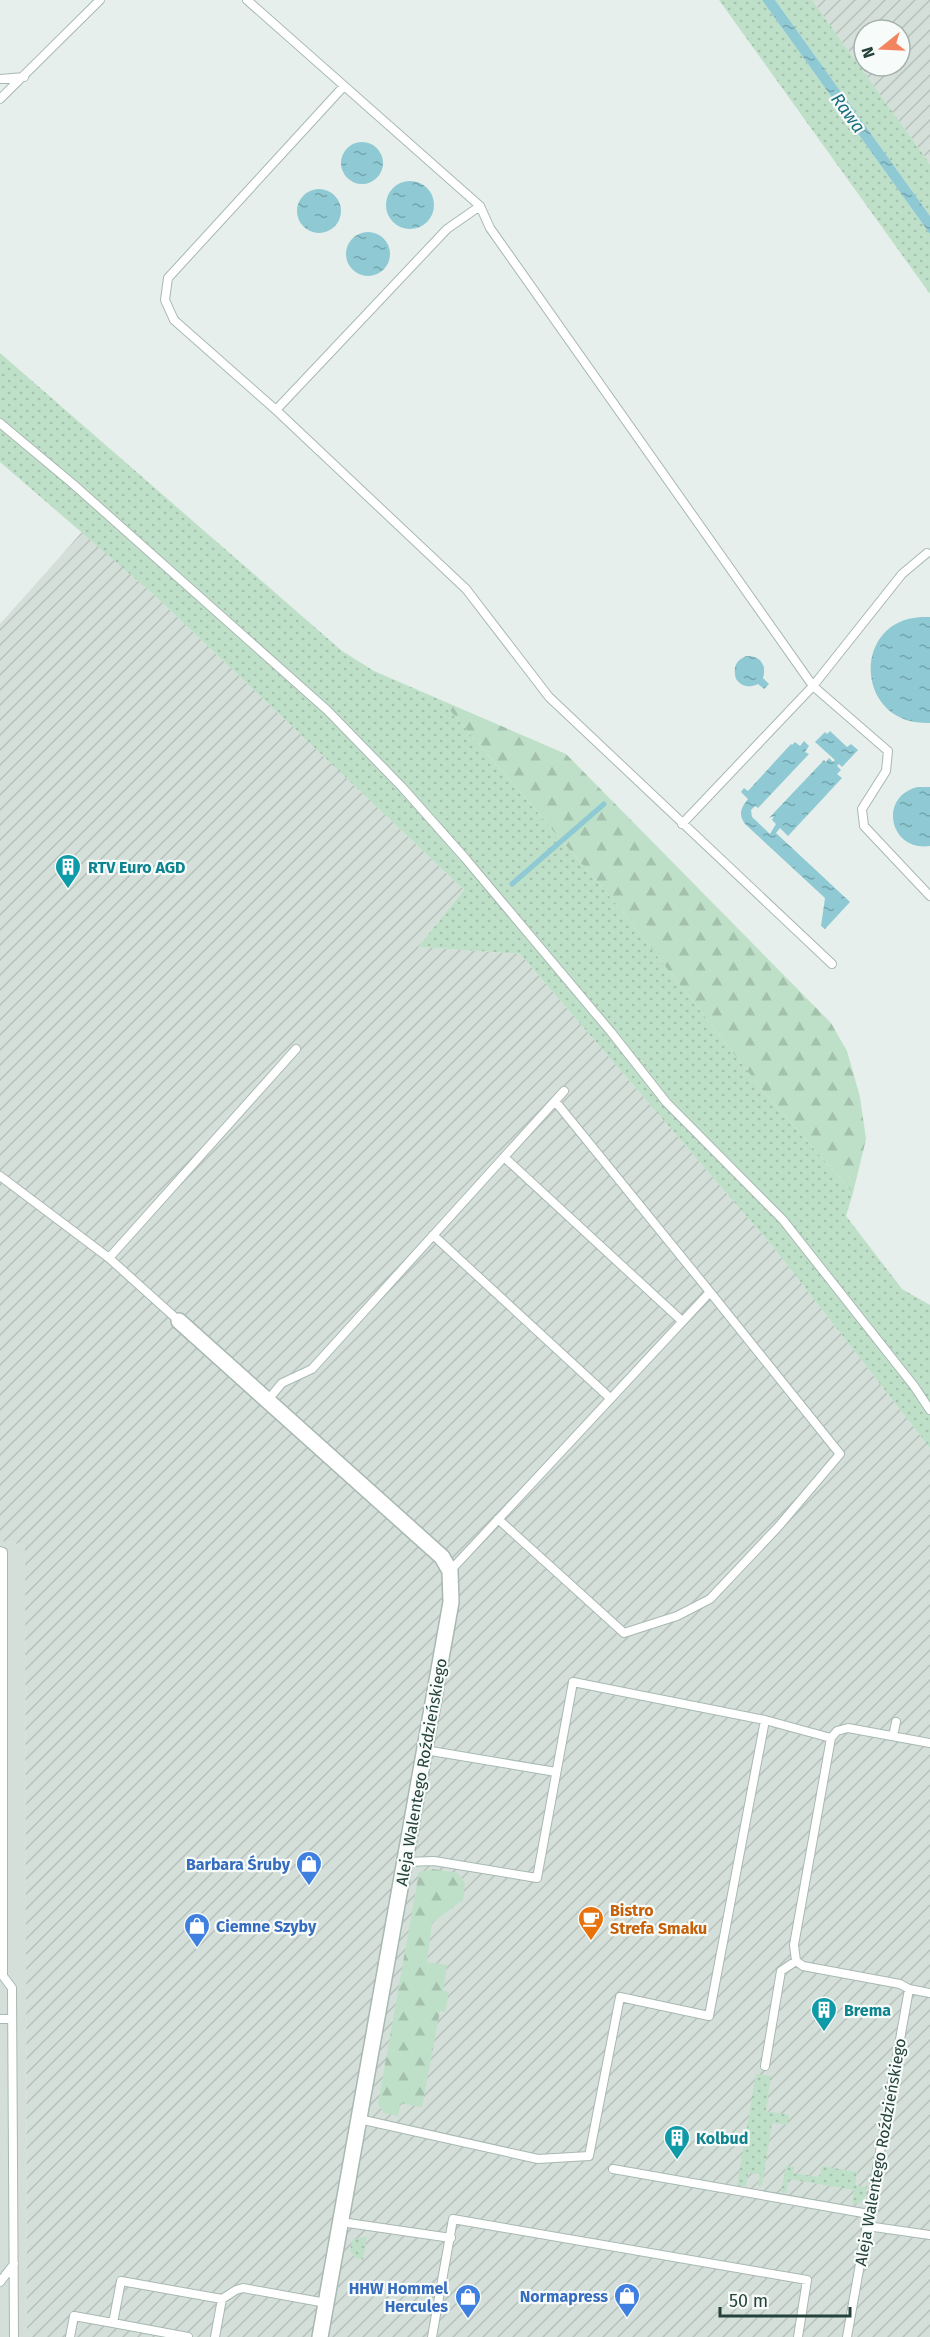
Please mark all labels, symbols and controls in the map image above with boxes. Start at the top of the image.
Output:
north arrow [852,18,912,78]
text: N [858,45,879,60]
water label: Rawa [826,89,870,137]
building icon: RTV Euro AGD [53,852,83,890]
place label: RTV Euro AGD [88,858,186,877]
street label: Aleja Walentego Roździeńskiego [392,1657,451,1887]
shop icon: Barbara Śruby [294,1849,324,1887]
place label: Barbara Śruby [186,1854,291,1874]
place label: Bistro Strefa Smaku [610,1901,707,1938]
cafe icon: Bistro Strefa Smaku [576,1904,606,1942]
shop icon: Ciemne Szyby [182,1911,212,1949]
place label: Ciemne Szyby [216,1917,317,1936]
building icon: Brema [809,1995,839,2033]
place label: Brema [844,2001,891,2020]
street label: Aleja Walentego Roździeńskiego [851,2037,910,2267]
building icon: Kolbud [662,2123,692,2161]
place label: Kolbud [696,2129,748,2148]
place label: HHW Hommel Hercules [349,2279,448,2316]
scale bar [720,2280,850,2318]
shop icon: Normapress [612,2281,642,2319]
shop icon: HHW Hommel Hercules [453,2282,483,2320]
place label: Normapress [520,2287,608,2306]
text: 50 m [729,2290,768,2312]

